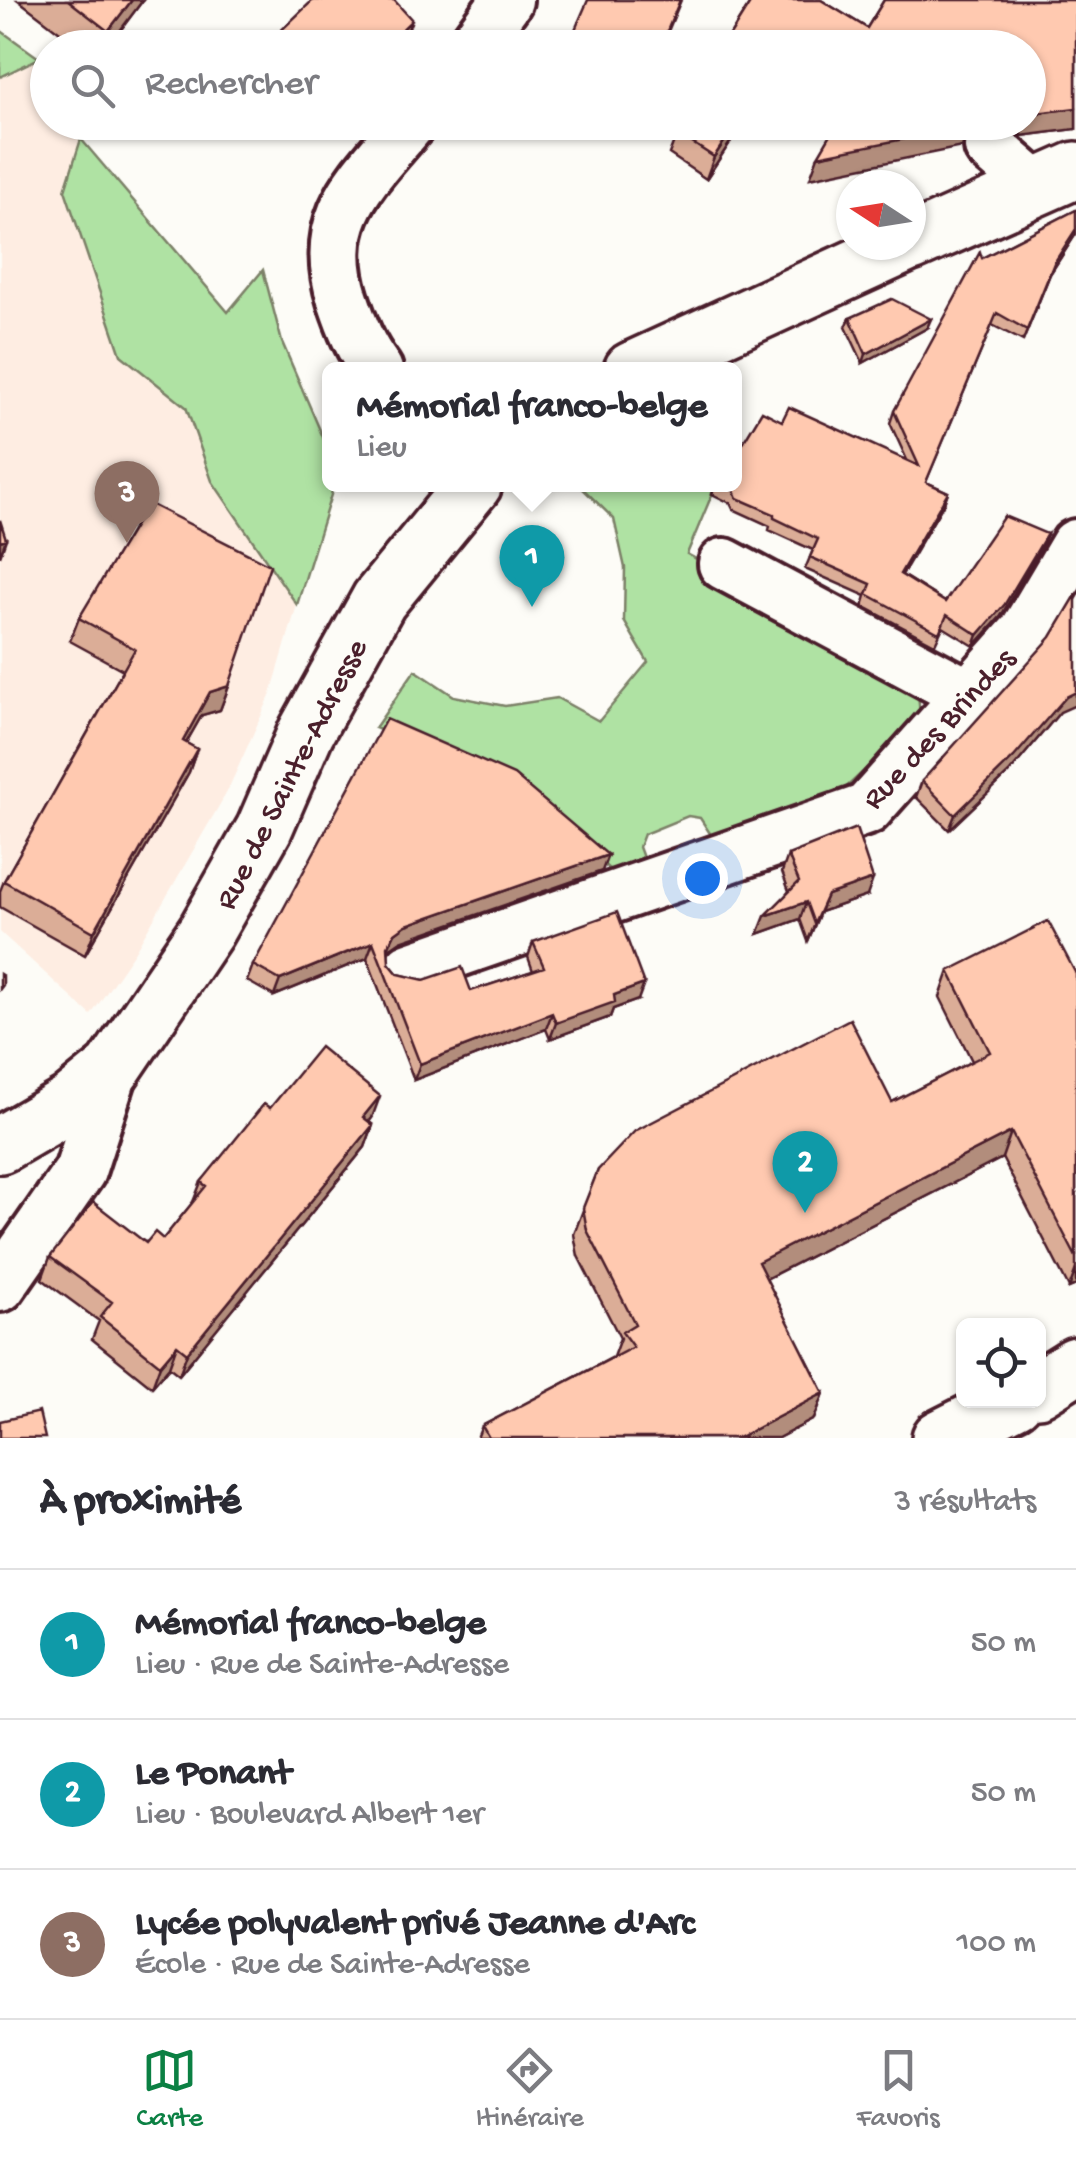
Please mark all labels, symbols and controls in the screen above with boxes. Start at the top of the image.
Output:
search box [30,30,1046,140]
icon: search [65,58,120,113]
text: Rechercher [145,63,317,107]
north arrow [836,170,926,260]
popup [322,362,742,492]
text: Mémorial franco-belge [357,386,707,430]
text: Lieu [357,430,407,468]
pin: 3 [94,460,160,543]
pin: 1 [500,524,564,607]
street label: Rue de Sainte-Adresse [209,633,378,917]
street label: Rue des Brindes [856,641,1026,819]
your location [677,853,728,904]
pin: 2 [772,1130,838,1213]
map controls [956,1318,1046,1408]
button: locate [956,1318,1046,1408]
text: À proximité [40,1479,241,1528]
text: 3 résultats [894,1484,1036,1522]
text: Mémorial franco-belge [135,1603,486,1647]
text: 1 [66,1625,79,1663]
text: 50 m [971,1625,1036,1663]
text: Lieu · Rue de Sainte-Adresse [135,1647,509,1685]
text: Le Ponant [135,1753,291,1797]
text: 2 [65,1775,80,1813]
text: 50 m [971,1775,1036,1813]
text: Lieu · Boulevard Albert 1er [135,1797,484,1835]
text: Lycée polyvalent privé Jeanne d'Arc [135,1903,695,1947]
text: 3 [64,1925,81,1963]
text: 100 m [956,1925,1036,1963]
text: École · Rue de Sainte-Adresse [135,1947,530,1985]
tab: Carte [136,2043,203,2136]
tab: Itinéraire [476,2043,584,2136]
tab: Favoris [857,2043,940,2136]

